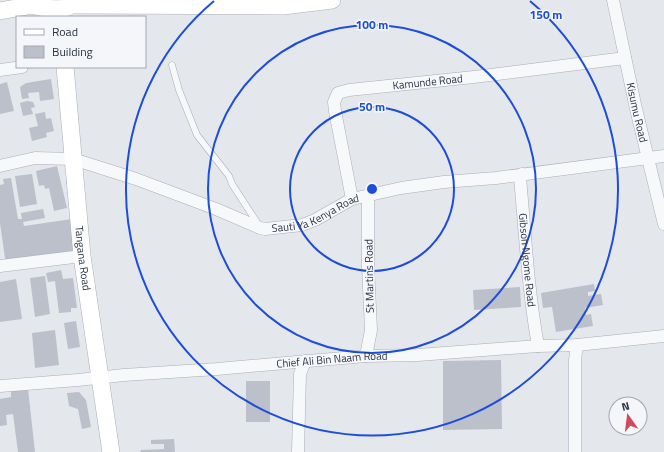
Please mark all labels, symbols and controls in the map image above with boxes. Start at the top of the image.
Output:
text: 150 m [530,5,562,24]
text: 100 m [356,15,388,34]
legend [16,16,146,68]
text: Road [52,22,78,41]
text: Building [52,42,93,61]
street label: Kamunde Road [392,70,464,93]
street label: Kisumu Road [623,81,652,144]
text: 50 m [359,97,385,116]
centre of rings [365,182,379,196]
street label: Sauti Ya Kenya Road [271,190,360,236]
street label: Gibson Ngome Road [515,212,540,308]
street label: Tangana Road [71,225,95,292]
street label: St Martins Road [360,239,378,313]
street label: Chief Ali Bin Naam Road [276,348,388,372]
north arrow [608,396,648,436]
text: N [620,398,631,415]

